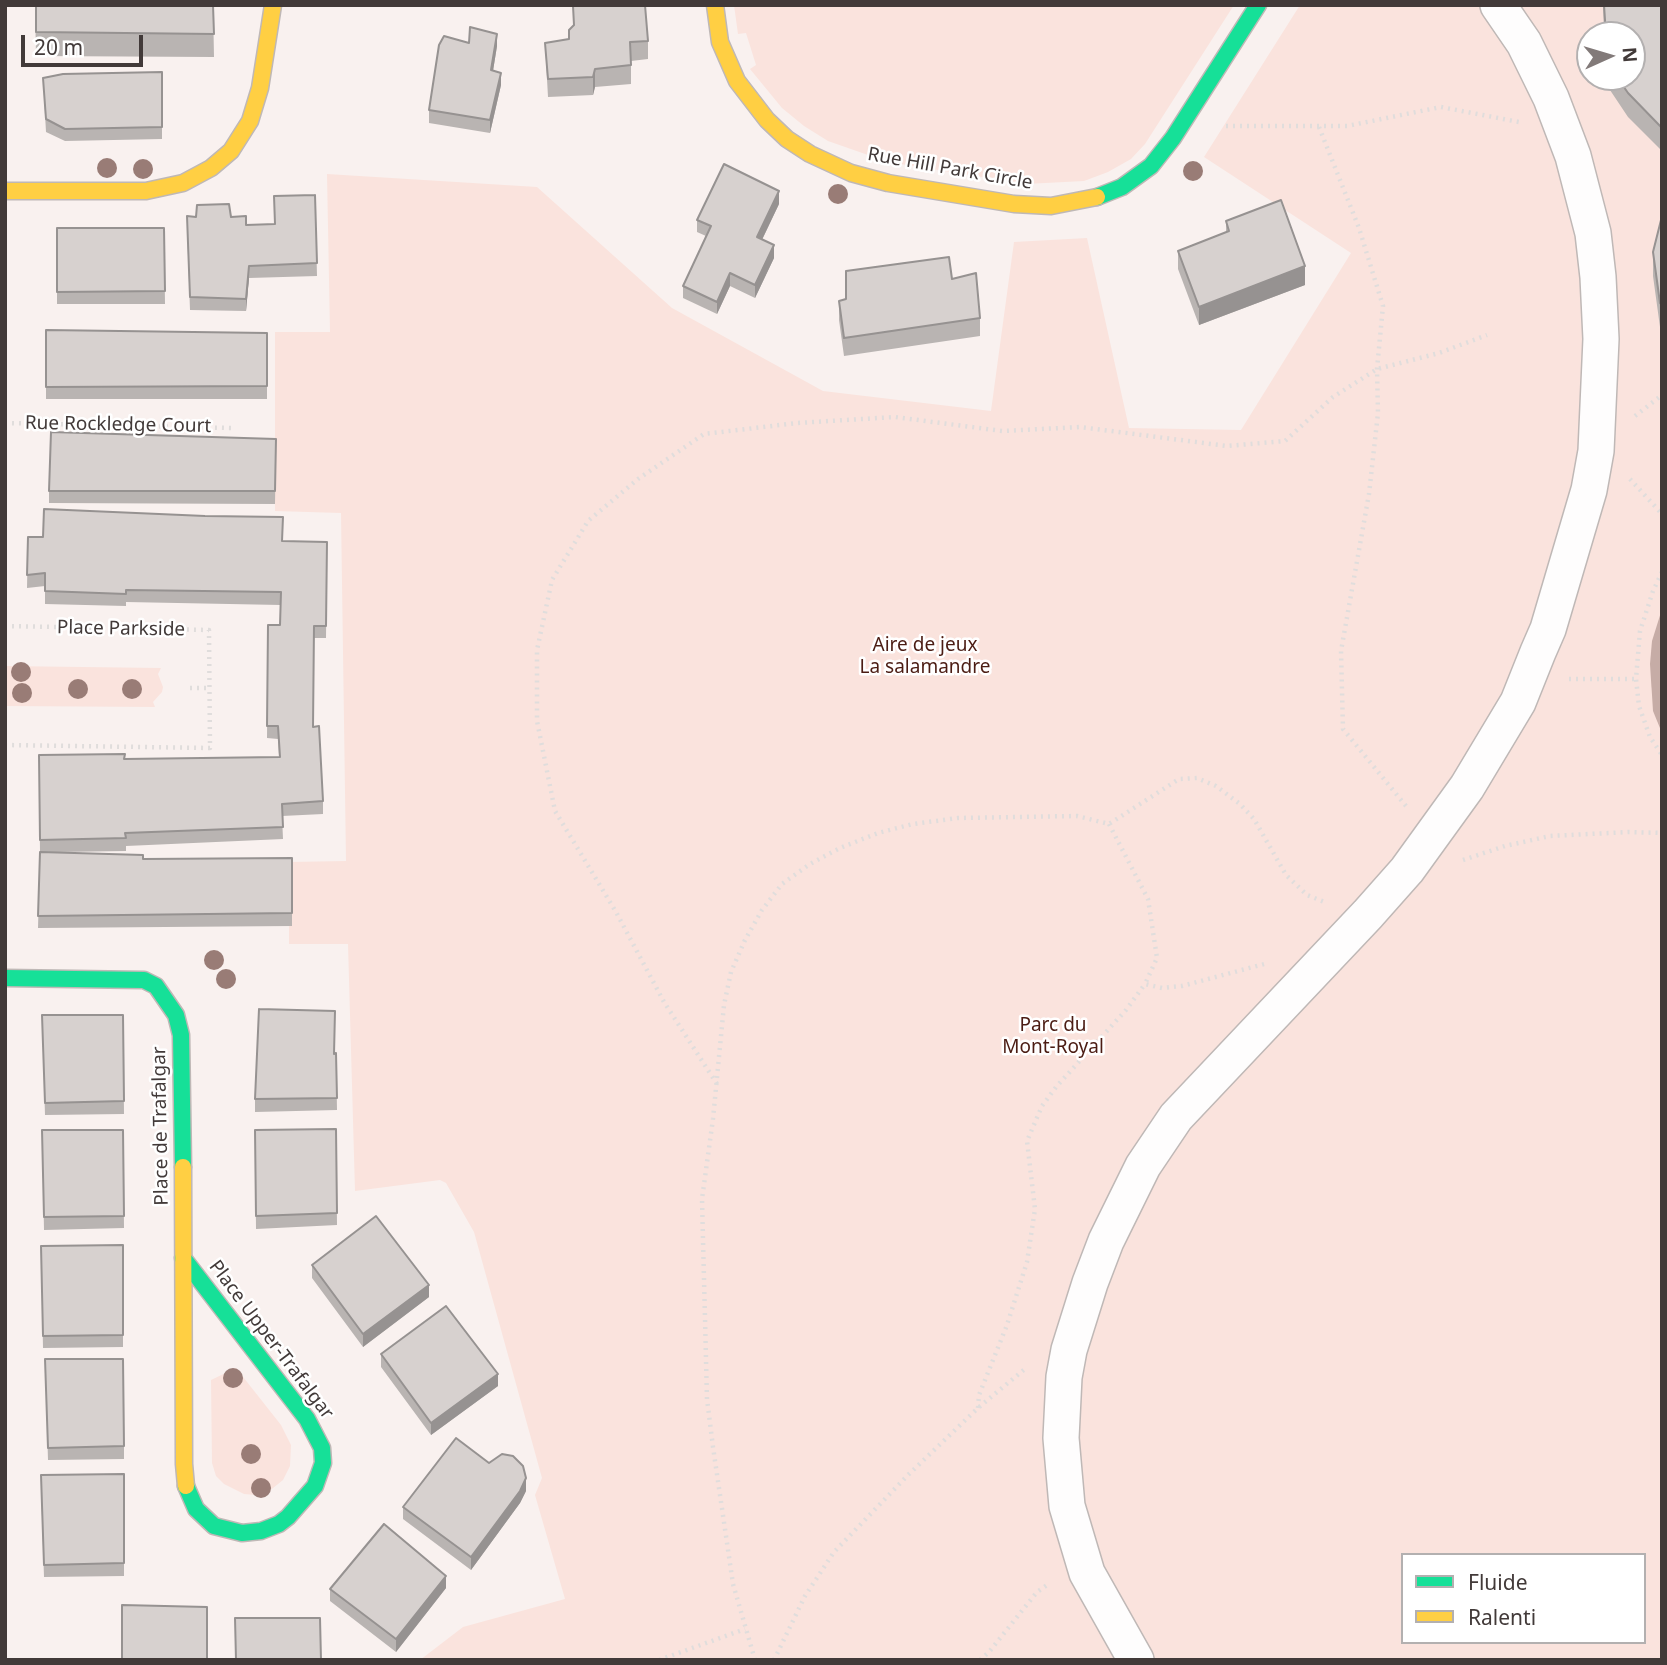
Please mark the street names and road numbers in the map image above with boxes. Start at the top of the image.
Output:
street label: Rue Hill Park Circle [866,143,1034,195]
street label: Rue Rockledge Court [25,412,211,438]
street label: Place Parkside [57,616,185,642]
street label: Place de Trafalgar [148,1046,174,1206]
street label: Place Upper-Trafalgar [204,1256,338,1424]

